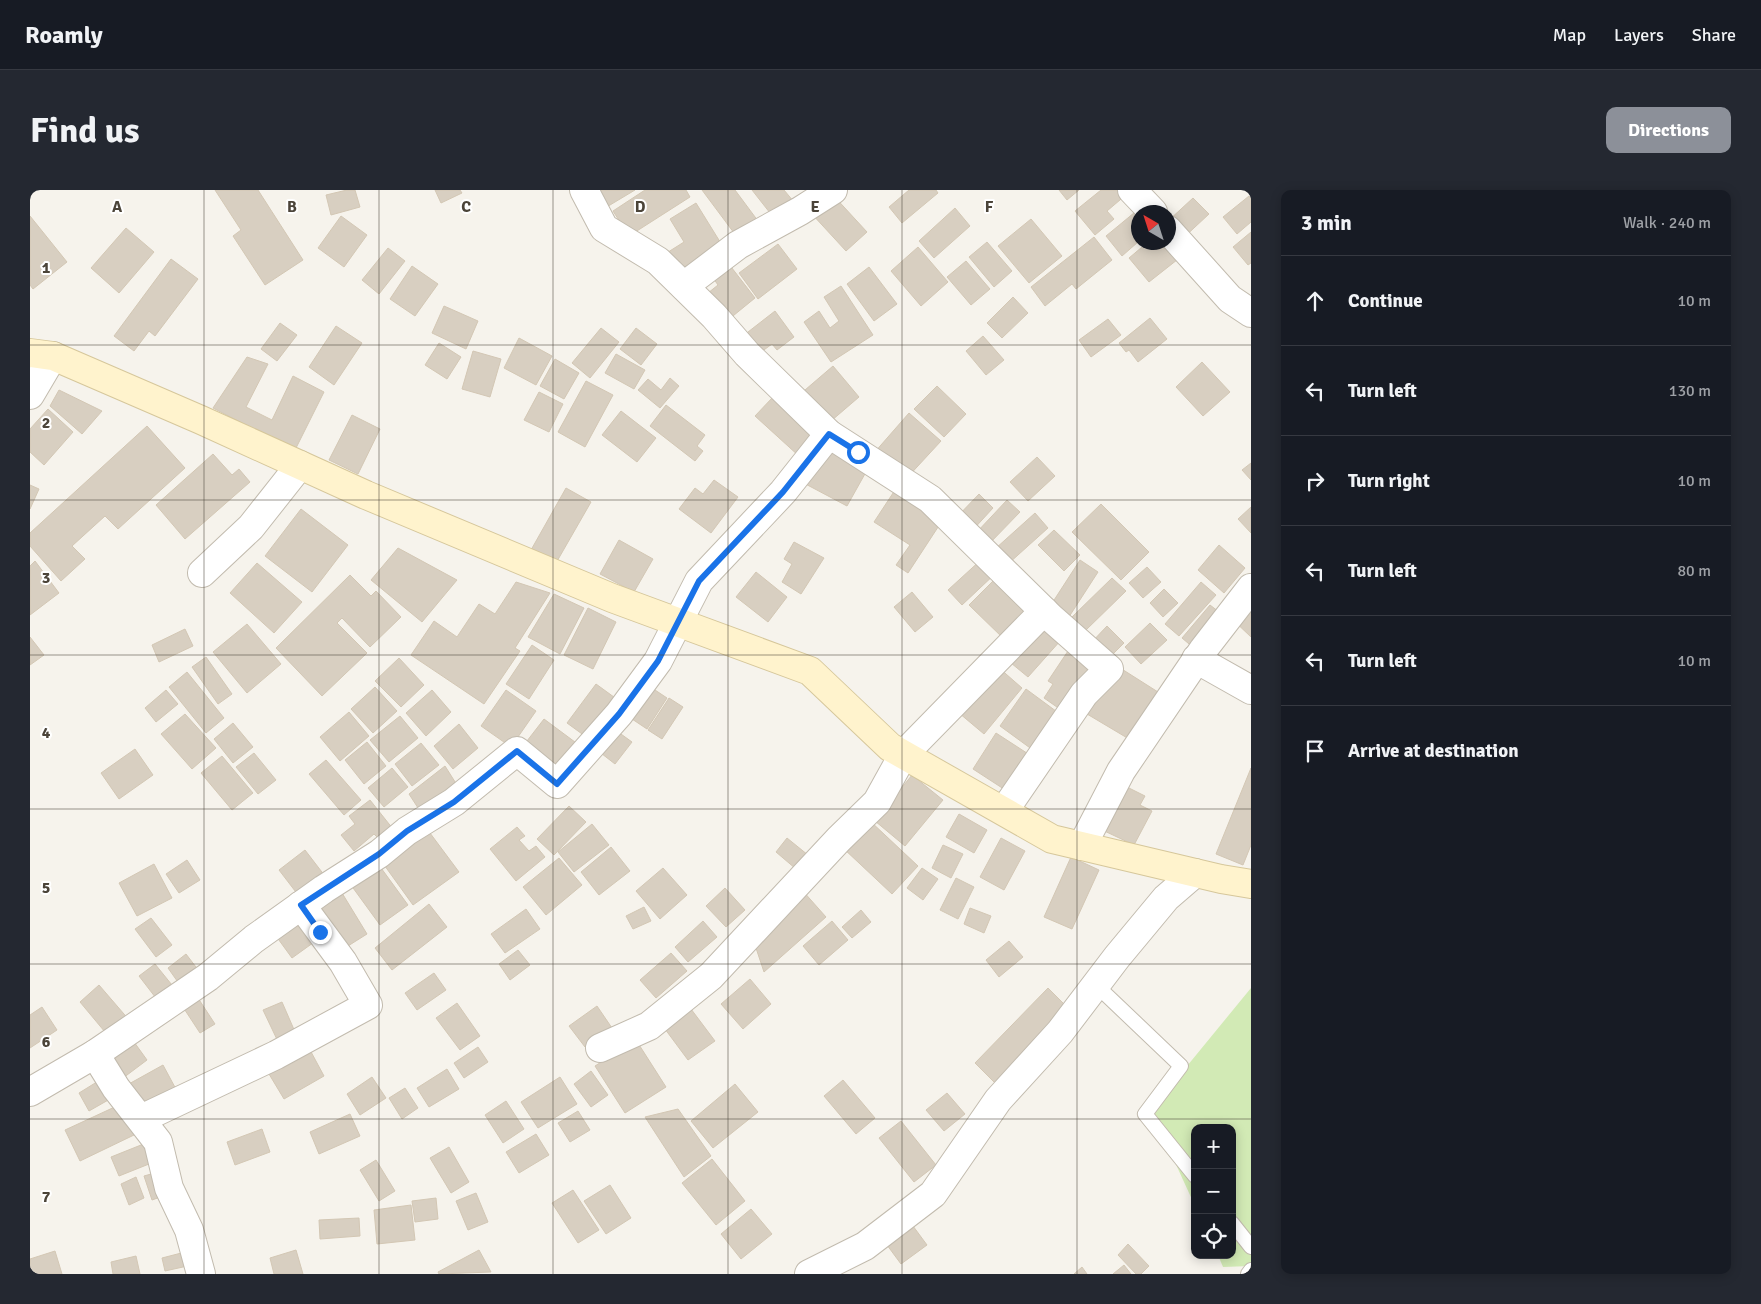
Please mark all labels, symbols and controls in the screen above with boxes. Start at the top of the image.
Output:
text: Roamly [25,20,103,50]
text: Map [1553,24,1586,46]
text: Layers [1614,24,1664,46]
text: Share [1692,24,1736,46]
button: Directions [1606,107,1731,153]
text: Find us [30,109,140,152]
text: A [112,197,123,217]
text: B [287,197,297,217]
text: C [461,197,471,217]
text: D [635,197,646,217]
text: E [810,197,820,217]
text: F [985,197,994,217]
north arrow [1131,205,1176,250]
text: 3 min [1301,210,1352,236]
text: Walk · 240 m [1623,213,1711,233]
text: 1 [42,258,51,278]
icon: ahead [1301,287,1329,315]
text: Continue [1348,289,1423,313]
text: 10 m [1677,291,1711,311]
icon: left [1301,377,1329,405]
text: Turn left [1348,379,1417,403]
text: 130 m [1669,381,1711,401]
text: 2 [42,413,50,433]
route start [847,441,870,464]
icon: right [1301,467,1329,495]
text: Turn right [1348,469,1430,493]
text: 10 m [1677,471,1711,491]
icon: left [1301,557,1329,585]
text: Turn left [1348,559,1417,583]
text: 80 m [1677,561,1711,581]
text: 3 [42,568,50,588]
icon: left [1301,647,1329,675]
text: Turn left [1348,649,1417,673]
text: 10 m [1677,651,1711,671]
text: 4 [42,723,51,743]
icon: arrive [1301,737,1329,765]
text: Arrive at destination [1348,739,1519,763]
text: 5 [42,878,50,898]
route end [309,921,332,944]
text: 6 [42,1032,51,1052]
map controls [1191,1124,1236,1259]
button: + [1191,1124,1236,1169]
button: − [1191,1169,1236,1214]
text: 7 [42,1187,51,1207]
button: locate [1191,1214,1236,1259]

